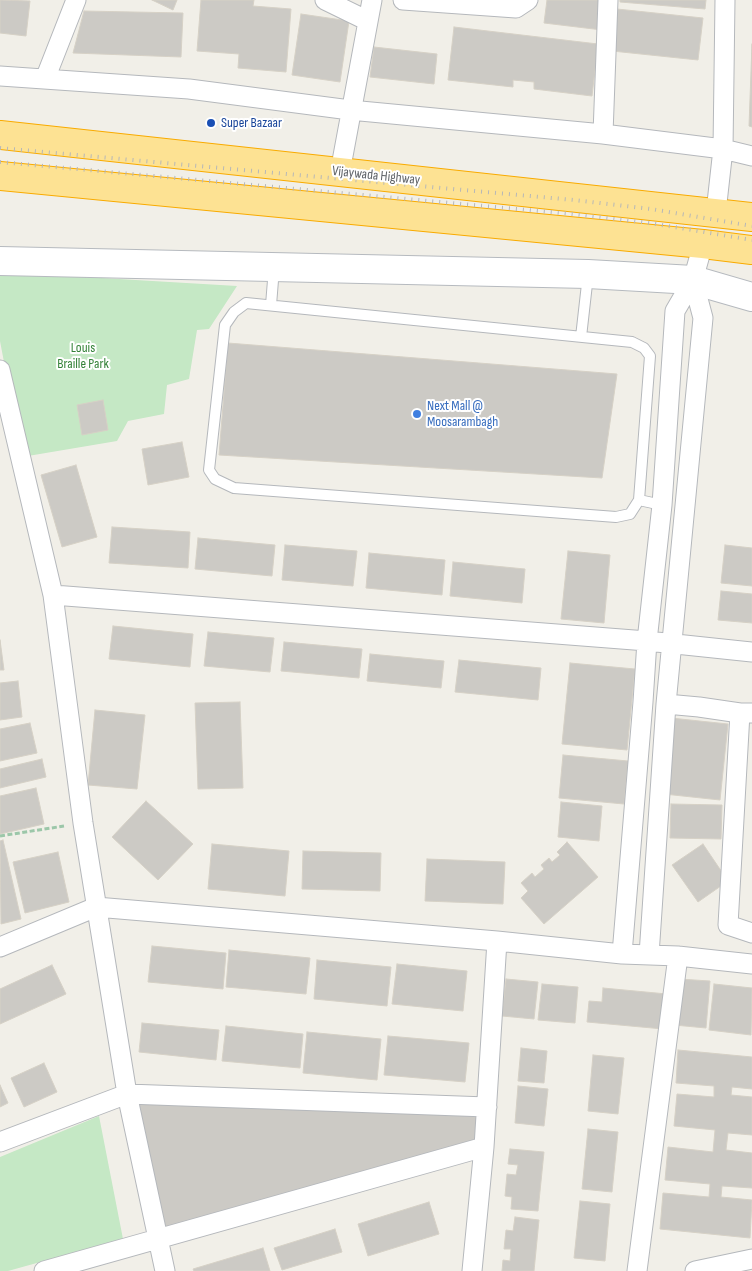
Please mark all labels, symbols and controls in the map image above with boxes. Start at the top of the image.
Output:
place label: Super Bazaar [221,115,282,131]
marker: Super Bazaar [205,117,217,129]
street label: Vijaywada Highway [331,163,421,189]
park label: Louis Braille Park [57,340,109,372]
place label: Next Mall @ Moosarambagh [427,398,498,431]
marker: Next Mall @ Moosarambagh [411,408,423,420]

